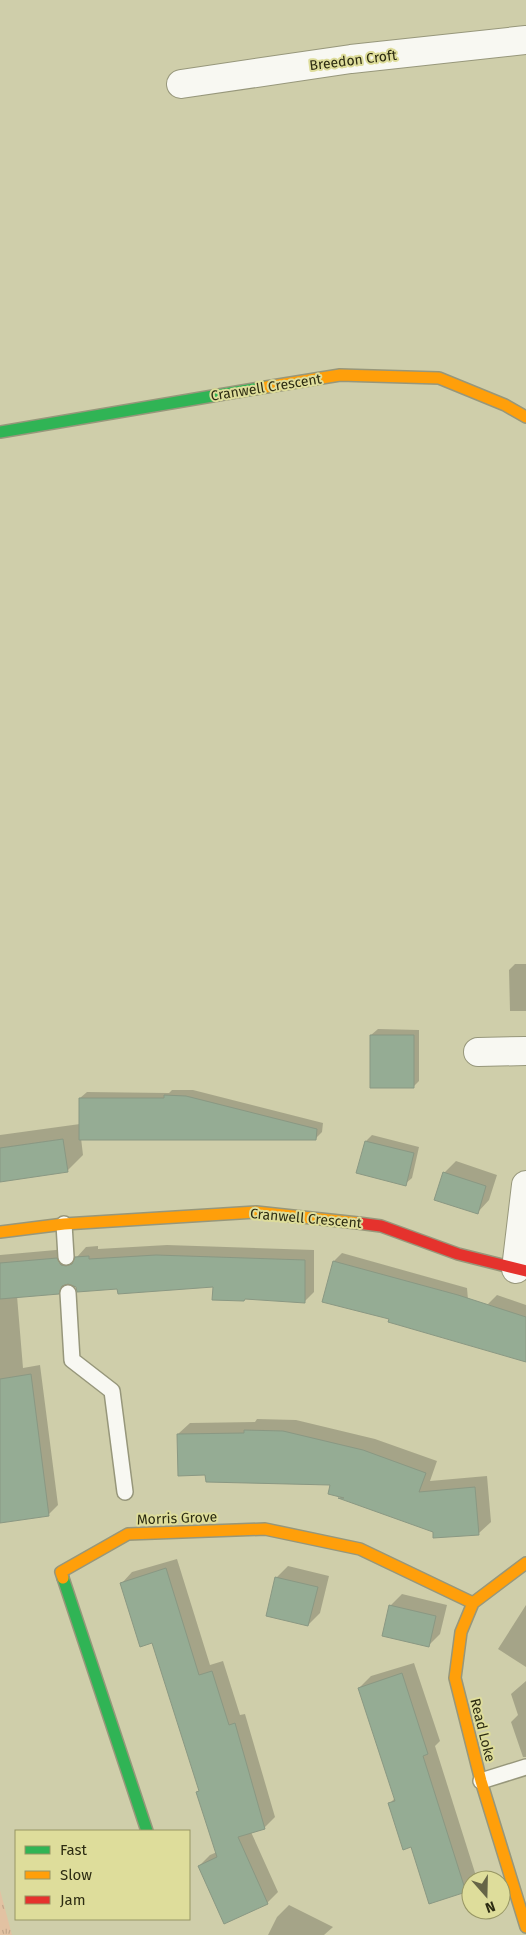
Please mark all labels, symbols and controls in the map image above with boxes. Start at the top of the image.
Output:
street label: Breedon Croft [308,47,399,74]
street label: Cranwell Crescent [209,370,324,405]
street label: Cranwell Crescent [249,1205,363,1232]
street label: Morris Grove [137,1509,218,1528]
street label: Read Loke [466,1697,499,1764]
legend [15,1830,190,1920]
text: Fast [60,1841,87,1859]
text: Slow [60,1866,92,1884]
north arrow [461,1870,511,1920]
text: Jam [60,1891,86,1909]
text: N [483,1897,498,1916]

